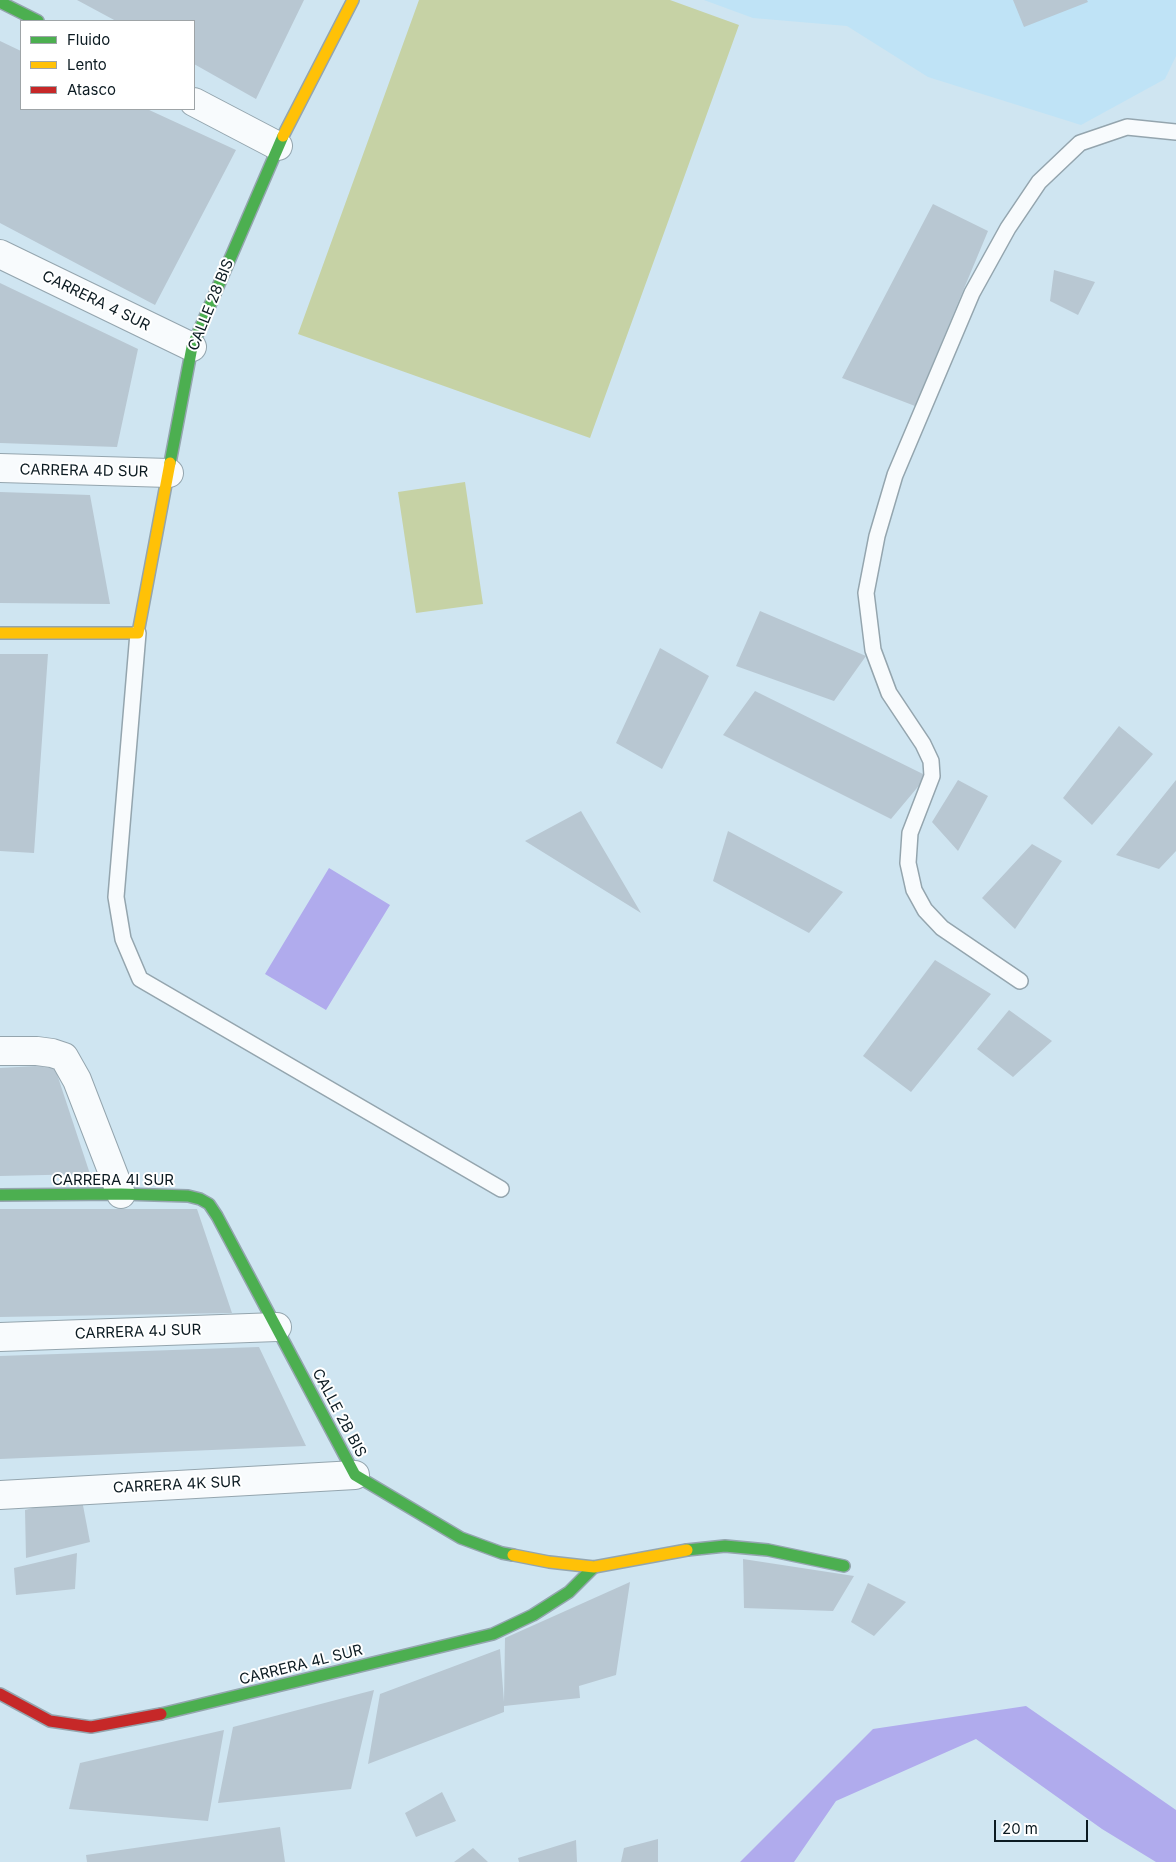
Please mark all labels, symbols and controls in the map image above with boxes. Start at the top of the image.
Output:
legend [20,20,195,110]
text: Fluido [67,30,110,49]
text: Lento [67,55,107,74]
text: Atasco [67,80,116,99]
street label: CALLE 28 BIS [184,257,238,353]
street label: CARRERA 4 SUR [39,267,153,335]
street label: CARRERA 4D SUR [19,461,149,481]
street label: CARRERA 4I SUR [52,1171,174,1189]
street label: CARRERA 4J SUR [74,1321,202,1343]
street label: CALLE 2B BIS [308,1366,370,1460]
street label: CARRERA 4K SUR [113,1473,241,1497]
street label: CARRERA 4L SUR [238,1641,364,1689]
scale bar [996,1810,1090,1842]
text: 20 m [1002,1819,1038,1838]

